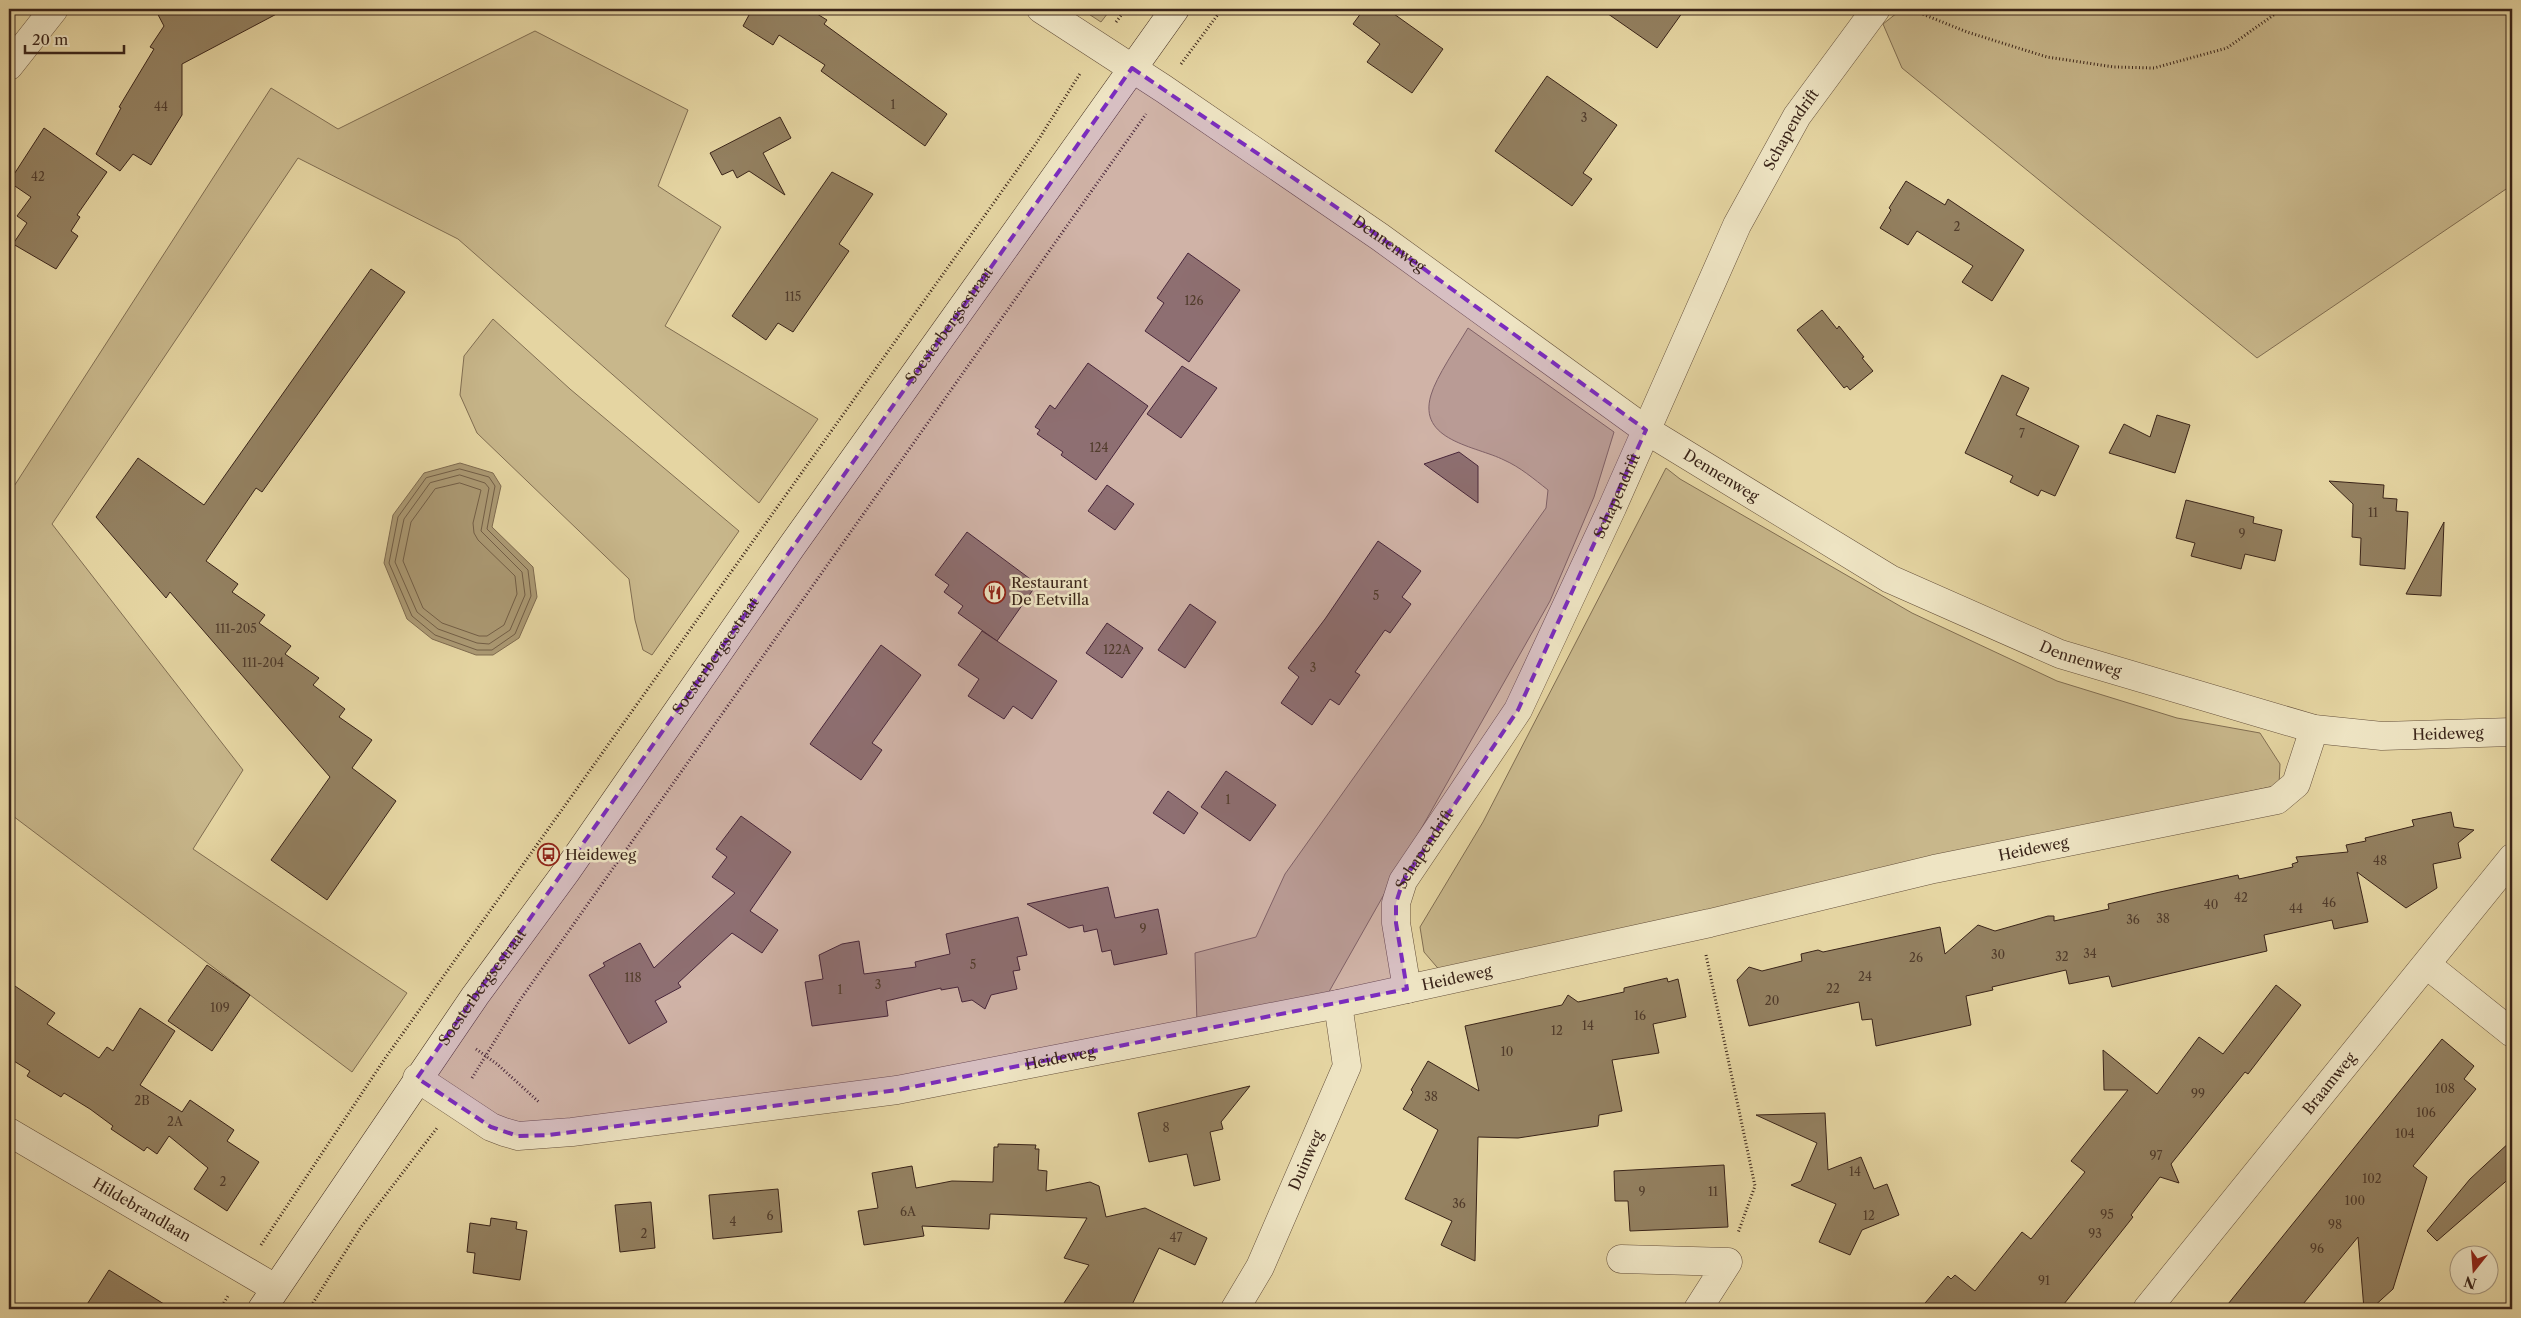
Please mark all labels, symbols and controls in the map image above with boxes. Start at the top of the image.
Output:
scale bar [25,22,124,54]
text: 20 m [32,30,68,49]
street label: Schapendrift [1759,84,1823,173]
house number: 1 [890,97,896,112]
house number: 44 [154,99,168,114]
house number: 3 [1581,110,1587,125]
house number: 42 [31,169,45,184]
street label: Dennenweg [1349,211,1430,276]
house number: 2 [1954,219,1961,234]
street label: Soesterbergsestraat [901,263,997,387]
house number: 115 [785,289,801,304]
house number: 126 [1185,293,1203,308]
house number: 7 [2019,426,2025,441]
house number: 124 [1090,440,1109,455]
street label: Dennenweg [1680,445,1763,506]
street label: Schapendrift [1589,449,1644,541]
house number: 11 [2368,505,2378,520]
house number: 9 [2238,526,2246,541]
place label: Restaurant De Eetvilla [1011,573,1089,609]
restaurant icon: Restaurant De Eetvilla [983,580,1007,604]
house number: 5 [1373,588,1379,603]
street label: Soesterbergsestraat [668,593,763,718]
house number: 111-205 [215,621,257,636]
street label: Dennenweg [2037,636,2124,681]
house number: 122A [1103,642,1132,657]
house number: 111-204 [242,655,284,670]
house number: 3 [1310,660,1316,675]
street label: Heideweg [2412,723,2484,744]
house number: 1 [1225,792,1231,807]
street label: Schapendrift [1391,805,1458,891]
street label: Heideweg [1997,832,2070,865]
bus stop icon: Heideweg [537,843,561,867]
place label: Heideweg [565,845,636,864]
house number: 48 [2373,853,2387,868]
house number: 42 [2234,890,2248,905]
house number: 46 [2322,895,2336,910]
house number: 40 [2204,897,2218,912]
house number: 44 [2289,901,2303,916]
house number: 38 [2156,911,2170,926]
house number: 36 [2126,912,2140,927]
house number: 9 [1139,921,1147,936]
street label: Soesterbergsestraat [434,924,530,1049]
house number: 34 [2083,946,2097,961]
house number: 30 [1991,947,2005,962]
house number: 32 [2055,949,2069,964]
house number: 26 [1909,950,1923,965]
house number: 5 [970,957,976,972]
street label: Heideweg [1420,961,1494,994]
house number: 24 [1858,969,1872,984]
house number: 118 [624,970,642,985]
house number: 3 [875,977,881,992]
house number: 22 [1826,981,1840,996]
house number: 1 [837,982,843,997]
house number: 20 [1765,993,1779,1008]
house number: 109 [210,1000,230,1015]
house number: 16 [1634,1008,1646,1023]
house number: 14 [1582,1018,1594,1033]
house number: 12 [1551,1023,1563,1038]
street label: Heideweg [1023,1042,1097,1074]
house number: 10 [1501,1044,1513,1059]
street label: Braamweg [2298,1048,2360,1118]
house number: 108 [2435,1081,2455,1096]
house number: 99 [2191,1086,2205,1101]
house number: 38 [1424,1089,1438,1104]
house number: 2B [134,1093,150,1108]
house number: 106 [2416,1105,2436,1120]
house number: 2A [167,1114,184,1129]
house number: 8 [1162,1120,1170,1135]
house number: 104 [2395,1126,2415,1141]
street label: Duinweg [1284,1127,1327,1193]
house number: 97 [2150,1148,2163,1163]
house number: 14 [1849,1164,1861,1179]
house number: 102 [2362,1171,2382,1186]
street label: Hildebrandlaan [89,1173,195,1246]
house number: 2 [220,1174,227,1189]
house number: 9 [1638,1184,1646,1199]
house number: 11 [1708,1184,1718,1199]
house number: 100 [2345,1193,2365,1208]
house number: 36 [1452,1196,1466,1211]
house number: 6A [900,1204,917,1219]
house number: 95 [2100,1207,2114,1222]
house number: 6 [766,1208,774,1223]
house number: 12 [1863,1208,1875,1223]
house number: 4 [730,1214,737,1229]
house number: 98 [2328,1217,2342,1232]
house number: 2 [641,1226,648,1241]
house number: 93 [2088,1226,2102,1241]
house number: 47 [1170,1230,1183,1245]
house number: 96 [2310,1241,2324,1256]
north arrow [2448,1246,2498,1296]
text: N [2462,1272,2479,1293]
house number: 91 [2038,1273,2050,1288]

